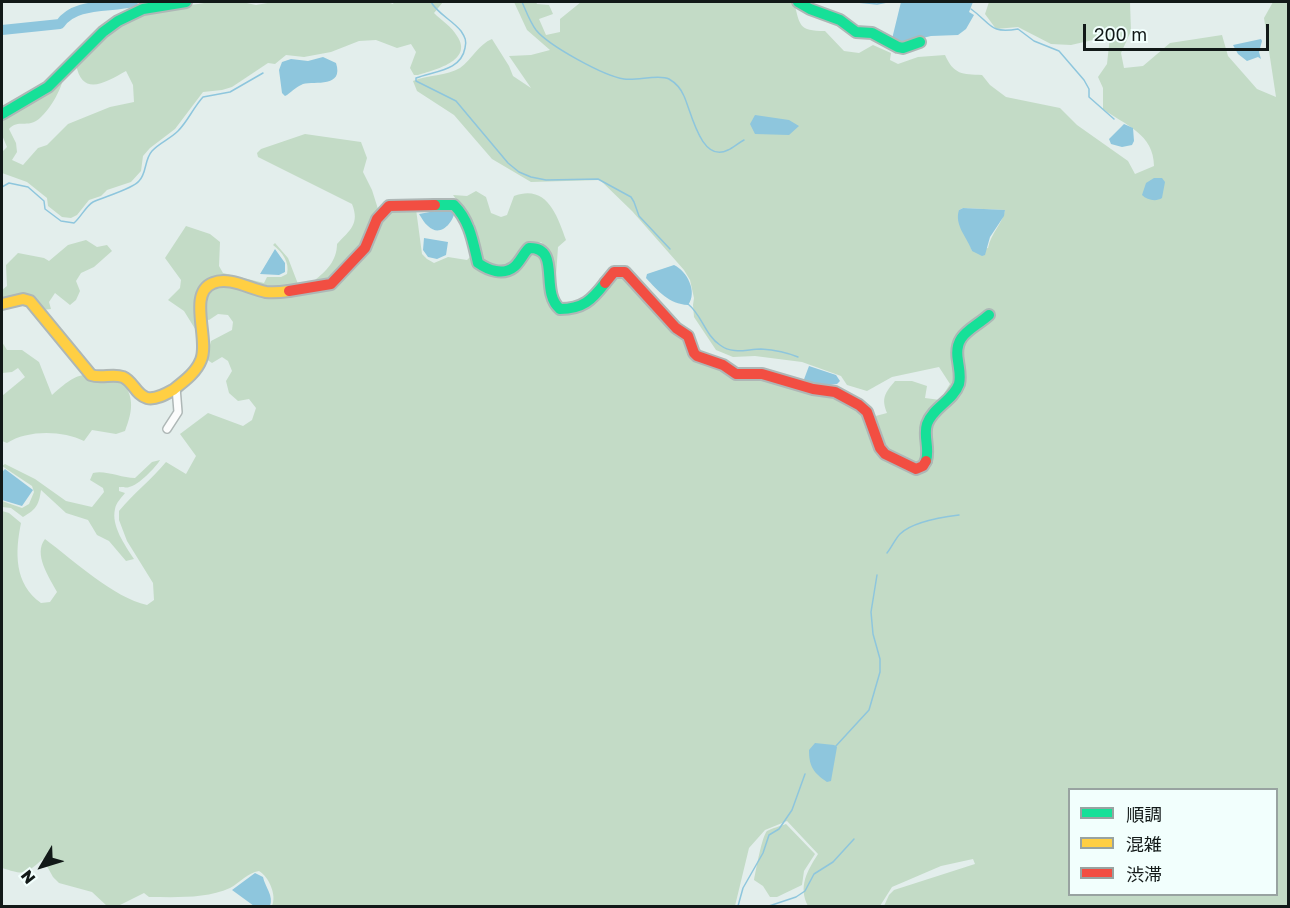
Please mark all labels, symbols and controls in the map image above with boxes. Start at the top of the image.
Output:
scale bar [1086,12,1272,50]
text: 200 m [1094,23,1147,45]
legend [1068,788,1278,896]
text: 順調 [1126,803,1162,825]
text: 混雑 [1126,833,1162,855]
north arrow [12,836,72,896]
text: 渋滞 [1126,863,1162,885]
text: N [16,866,39,888]

